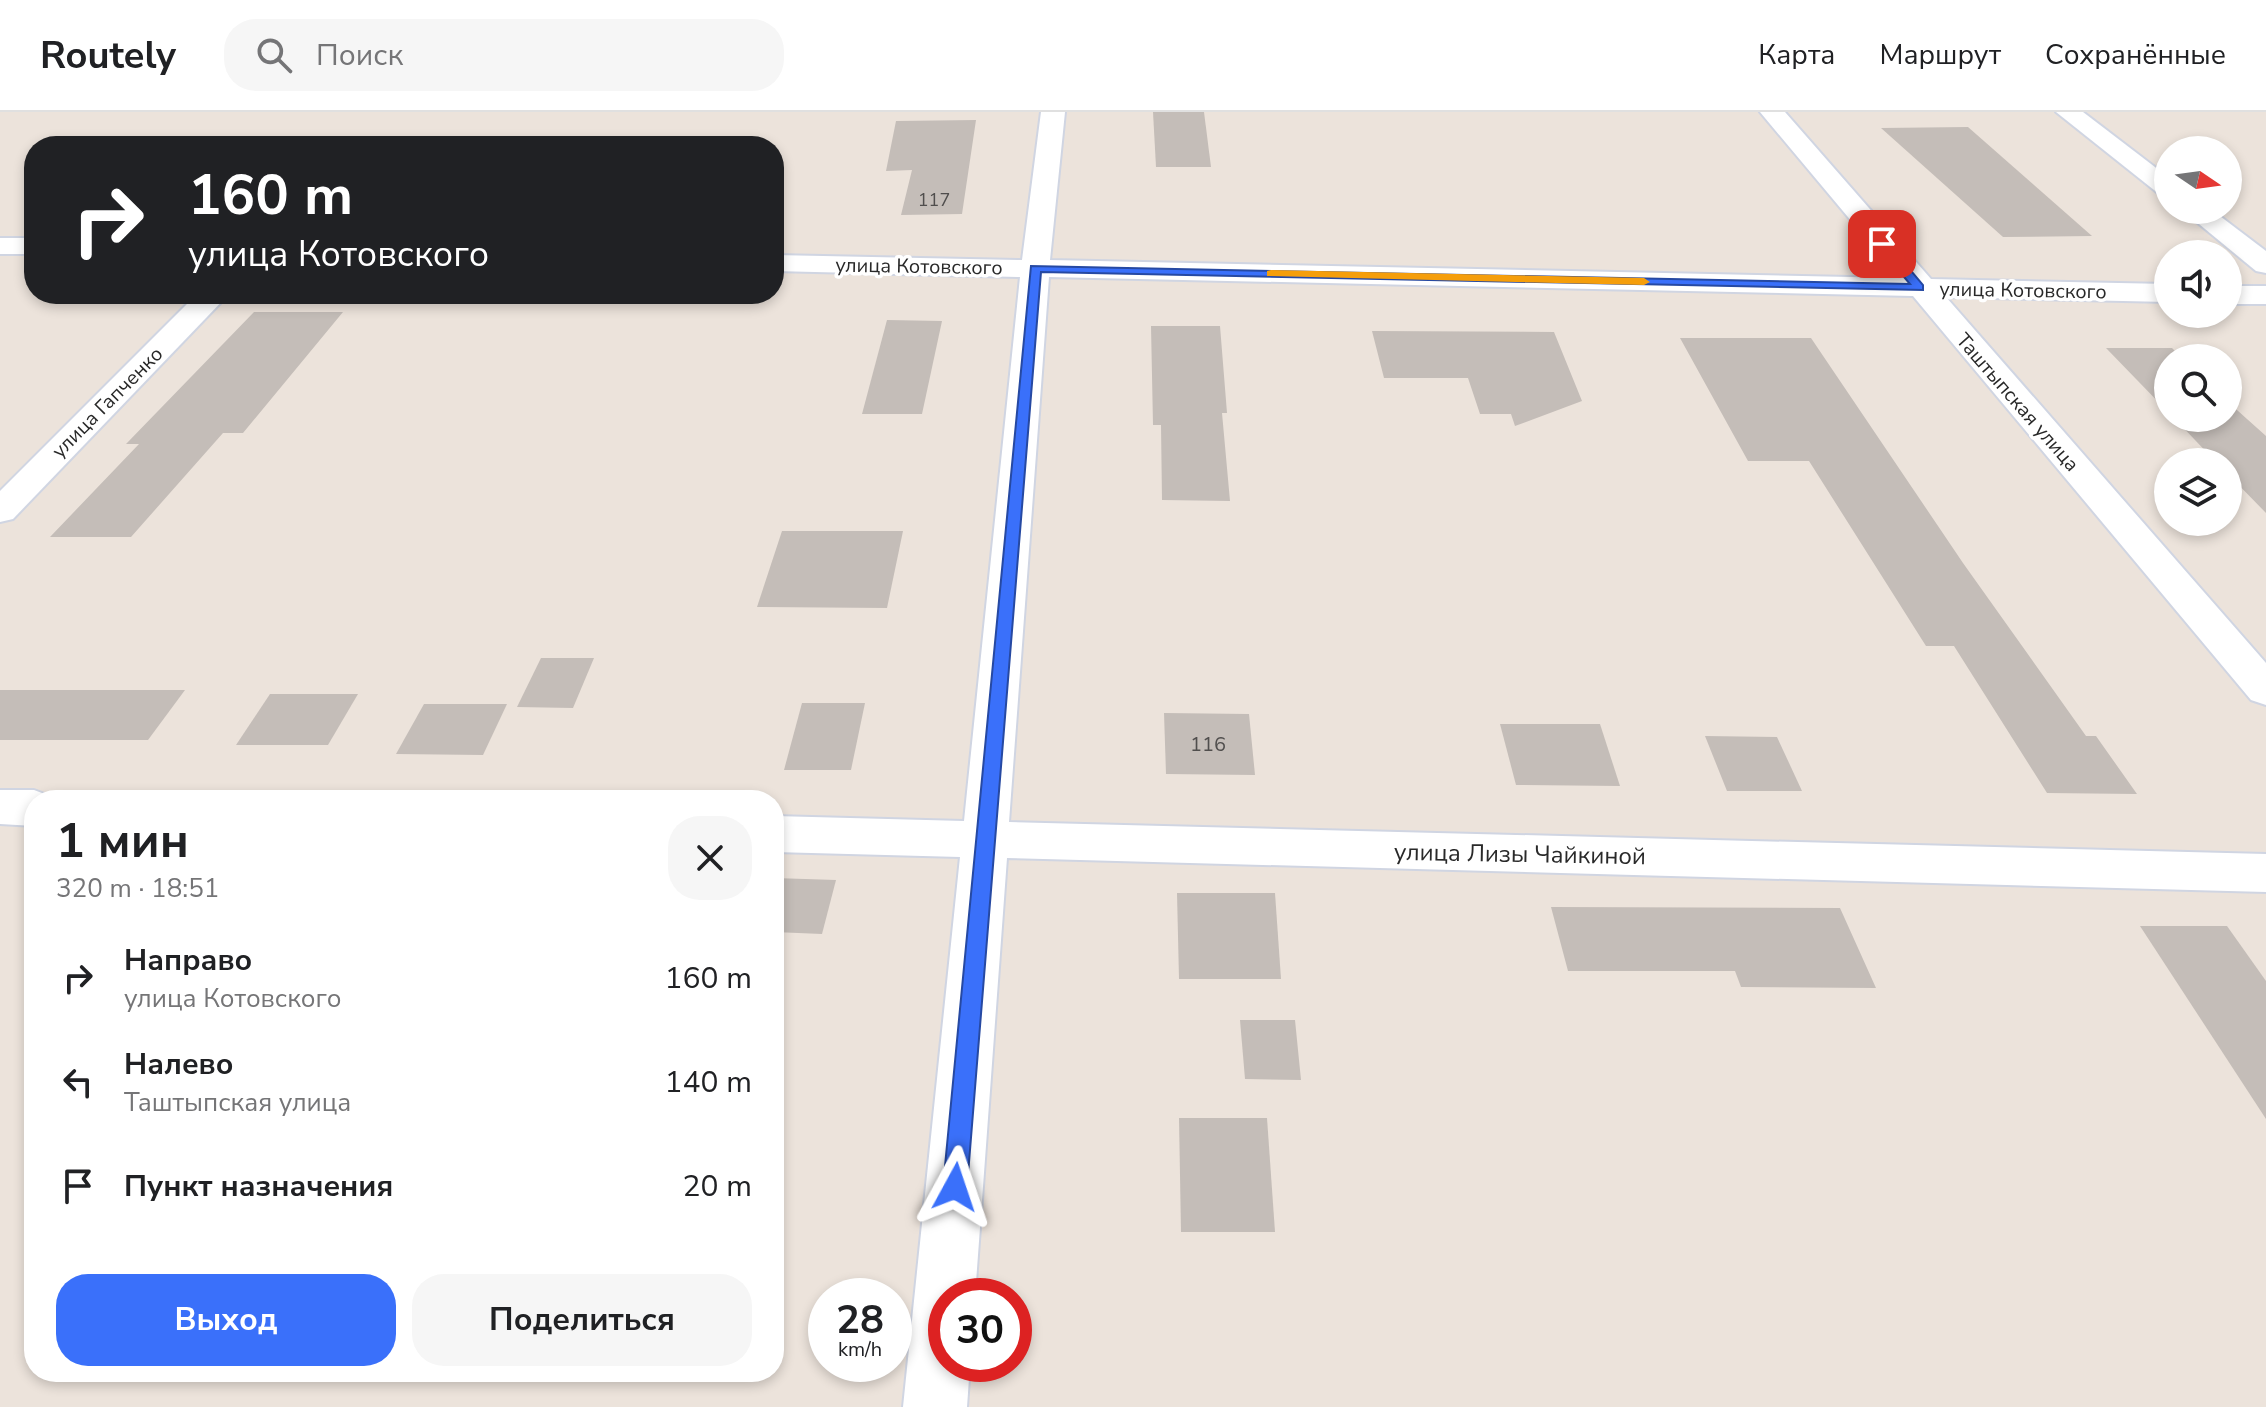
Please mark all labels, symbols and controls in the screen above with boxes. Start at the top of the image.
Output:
search box [224,19,784,91]
text: Routely [40,30,176,81]
icon: search [252,33,296,77]
text: Поиск [316,35,403,76]
text: Карта [1758,36,1835,74]
text: Маршрут [1879,36,2001,74]
text: Сохранённые [2045,36,2226,74]
north arrow [2154,136,2242,224]
map controls [2154,136,2242,536]
text: 160 m [188,157,353,234]
icon: right [56,168,160,272]
house number: 117 [918,188,950,212]
pin [1848,210,1916,278]
icon: arrive [1860,222,1904,266]
text: улица Котовского [188,230,489,279]
button: sound [2154,240,2242,328]
street label: улица Котовского [835,252,1003,281]
street label: улица Котовского [1939,276,2107,305]
street label: Таштыпская улица [1950,327,2085,477]
street label: улица Гапченко [46,341,169,464]
button: search [2154,344,2242,432]
button: layers [2154,448,2242,536]
house number: 116 [1190,731,1226,758]
text: 1 мин [56,808,189,874]
button: close [668,816,752,900]
street label: улица Лизы Чайкиной [1394,836,1646,872]
text: 320 m · 18:51 [56,871,219,906]
text: Направо [124,940,252,981]
icon: right [56,956,100,1000]
text: 160 m [665,958,752,999]
text: улица Котовского [124,981,342,1016]
text: Налево [124,1044,233,1085]
icon: left [56,1060,100,1104]
text: 140 m [665,1062,752,1103]
text: Таштыпская улица [124,1085,351,1120]
position arrow [913,1145,997,1229]
icon: arrive [56,1164,100,1208]
text: Пункт назначения [124,1166,393,1207]
text: 20 m [683,1166,752,1207]
button: Выход [56,1274,396,1366]
button: Поделиться [412,1274,752,1366]
speed limit sign: 30 [928,1278,1032,1382]
text: 28 [836,1293,884,1347]
text: km/h [838,1336,882,1363]

